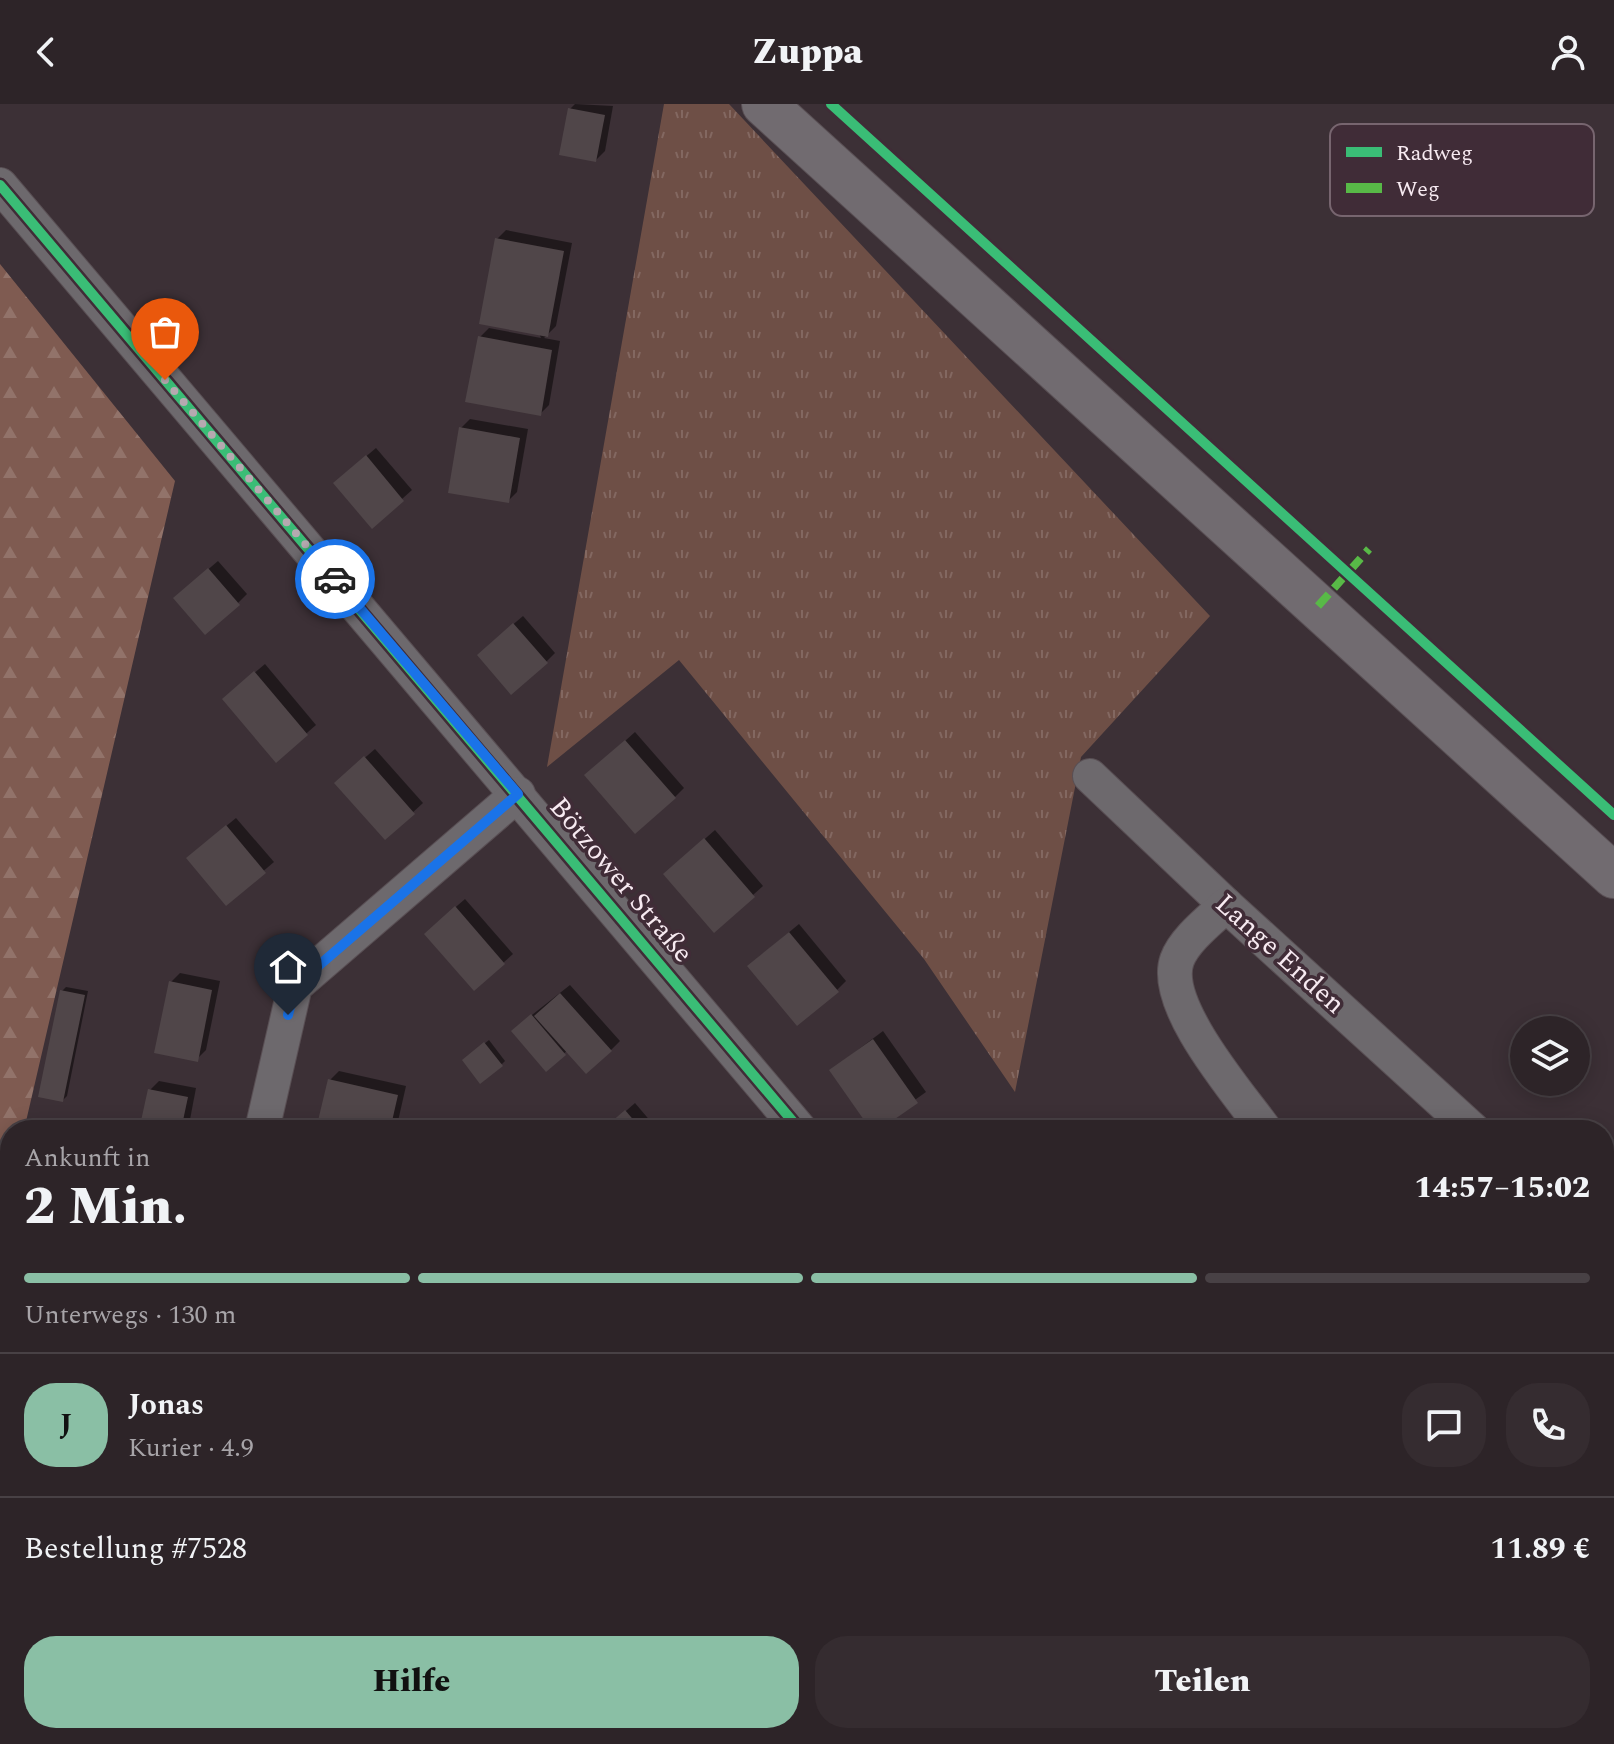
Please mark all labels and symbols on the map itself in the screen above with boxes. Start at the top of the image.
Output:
legend [1330,124,1594,216]
text: Radweg [1396,137,1473,170]
text: Weg [1396,173,1440,206]
pin [131,298,199,380]
courier [295,539,375,619]
street label: Bötzower Straße [538,787,704,973]
street label: Lange Enden [1205,883,1355,1025]
pin [254,933,322,1015]

